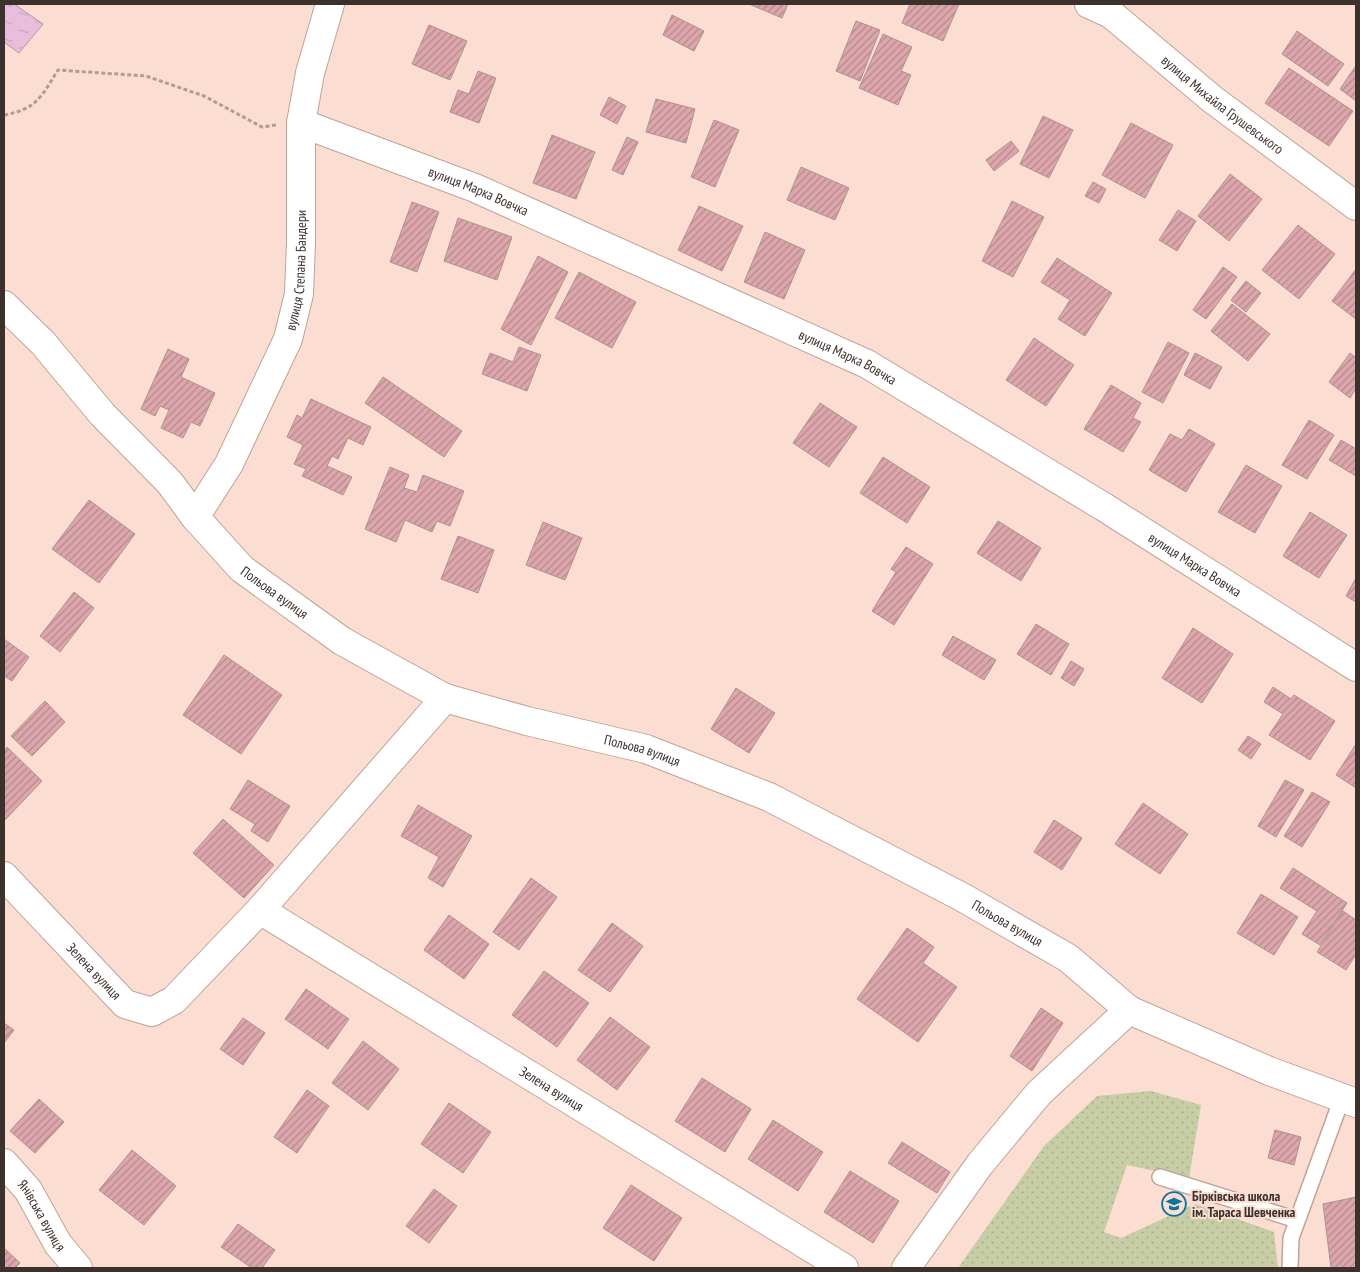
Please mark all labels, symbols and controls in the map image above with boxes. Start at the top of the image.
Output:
street label: вулиця Михайла Грушевського [1158,51,1287,158]
street label: вулиця Марка Вовчка [426,162,531,220]
street label: вулиця Степана Бандери [281,210,310,332]
street label: вулиця Марка Вовчка [796,326,900,389]
street label: вулиця Марка Вовчка [1145,529,1245,601]
street label: Польова вулиця [237,562,312,623]
street label: Польова вулиця [602,730,683,771]
street label: Польова вулиця [969,896,1046,951]
street label: Зелена вулиця [63,939,125,1004]
street label: Зелена вулиця [516,1062,587,1115]
street label: Янівська вулиця [14,1176,69,1255]
place label: Бірківська школа ім. Тараса Шевченка [1192,1187,1296,1221]
school or university icon: Бірківська школа ім. Тараса Шевченка [1161,1191,1187,1217]

